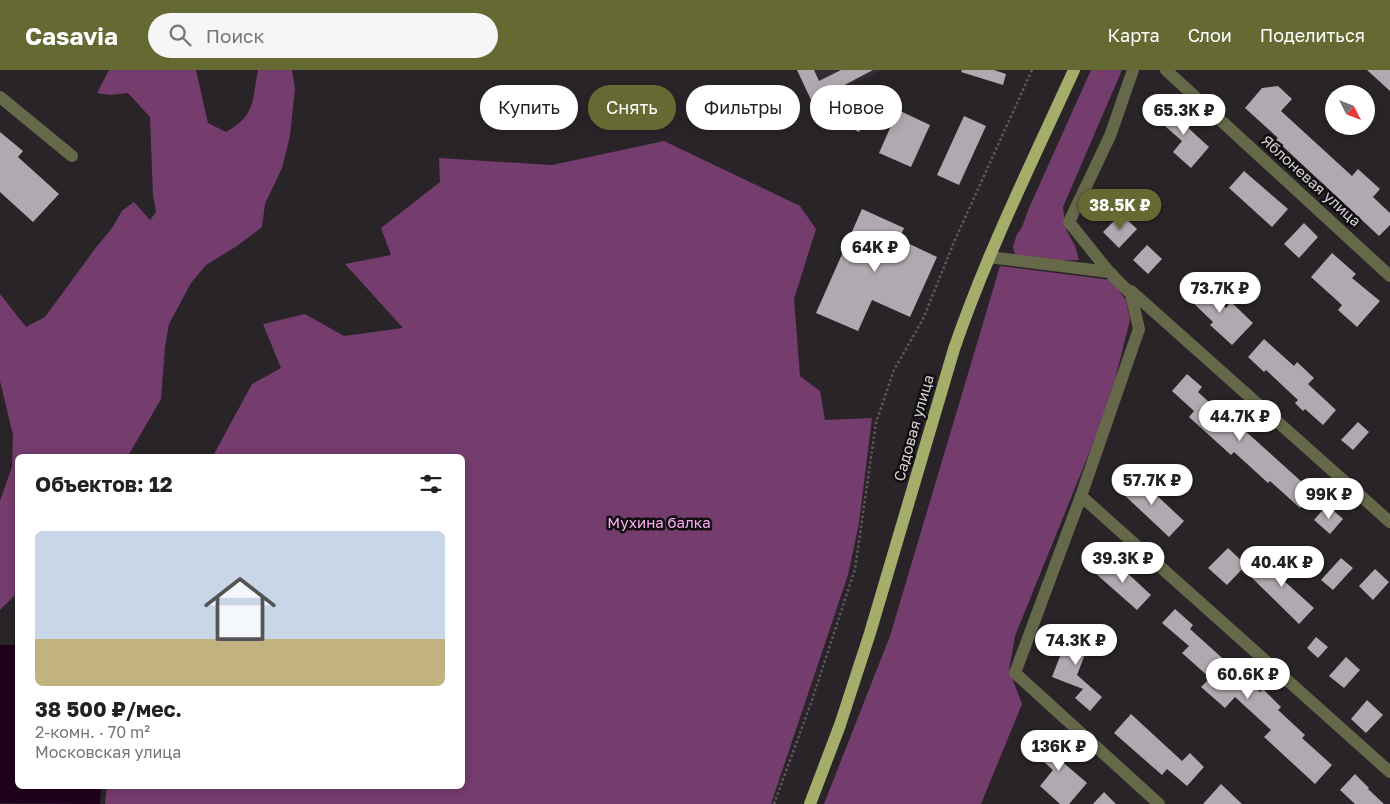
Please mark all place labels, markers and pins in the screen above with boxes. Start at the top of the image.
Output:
pin: 65.3K ₽ [1138,93,1230,136]
pin: 38.5K ₽ [1074,189,1166,231]
pin: 64K ₽ [840,230,910,273]
pin: 73.7K ₽ [1174,272,1266,314]
pin: 44.7K ₽ [1194,400,1286,442]
pin: 57.7K ₽ [1106,464,1198,506]
pin: 99K ₽ [1294,478,1364,520]
pin: 39.3K ₽ [1077,542,1169,584]
pin: 40.4K ₽ [1236,546,1328,588]
pin: 74.3K ₽ [1030,624,1122,666]
pin: 60.6K ₽ [1202,658,1294,700]
pin: 136K ₽ [1018,730,1100,772]

